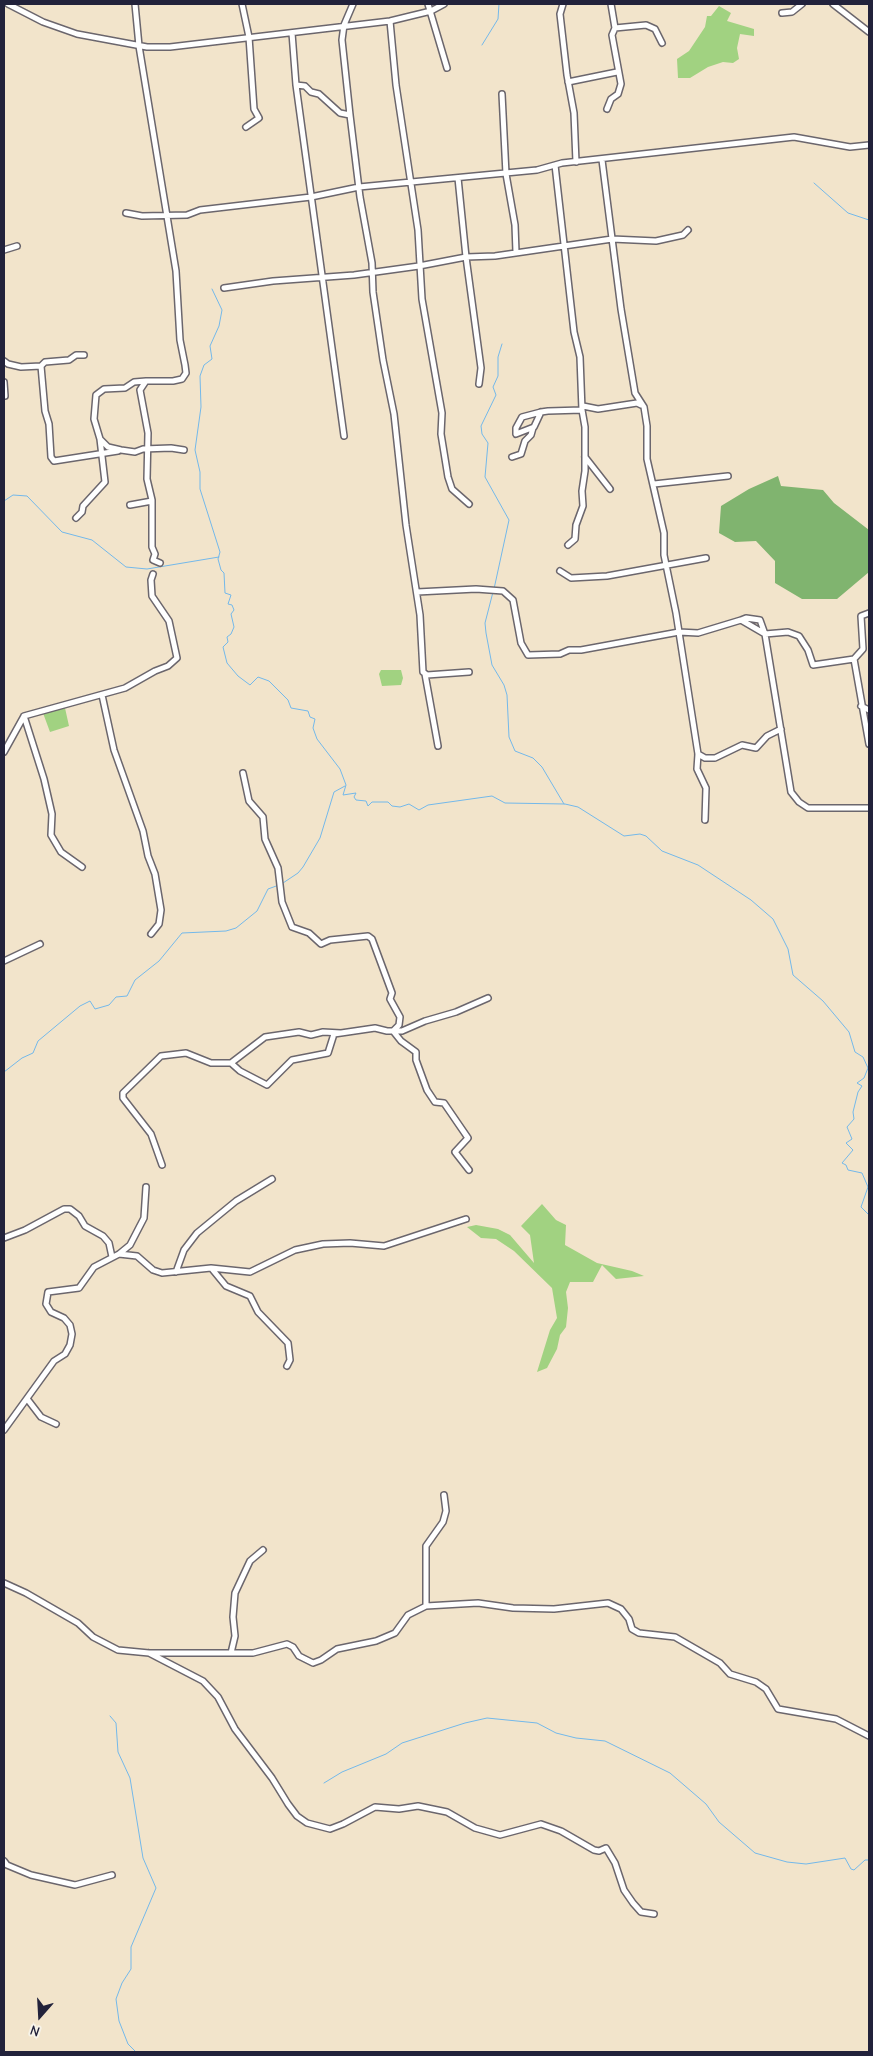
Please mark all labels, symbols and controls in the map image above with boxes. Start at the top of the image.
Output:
north arrow [15,1991,65,2041]
text: N [28,2021,42,2040]

